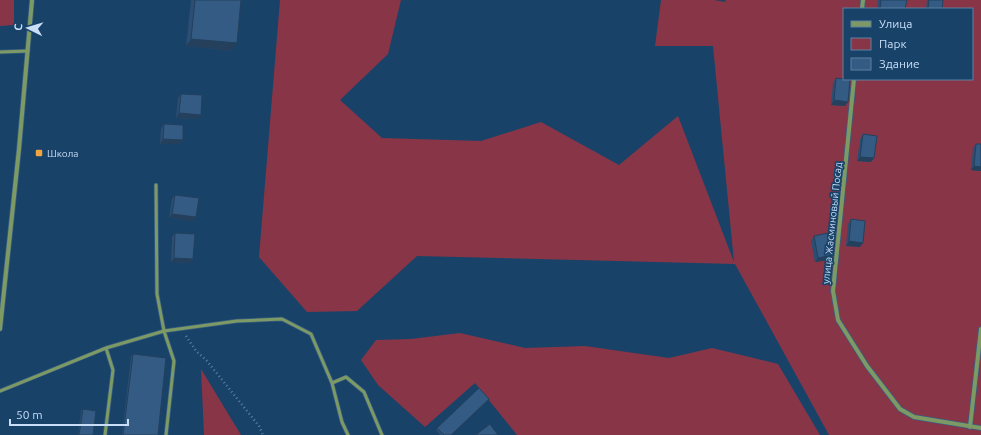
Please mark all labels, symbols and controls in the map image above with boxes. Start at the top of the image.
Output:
north arrow [8,8,48,48]
legend [843,8,973,80]
text: Улица [879,17,912,30]
text: С [12,23,24,31]
text: Парк [879,37,907,50]
text: Здание [879,57,920,70]
marker: Школа [34,148,44,158]
place label: Школа [47,148,79,159]
street label: улица Жасминовый Посад [820,161,844,285]
scale bar [10,401,128,427]
text: 50 m [16,408,43,421]

